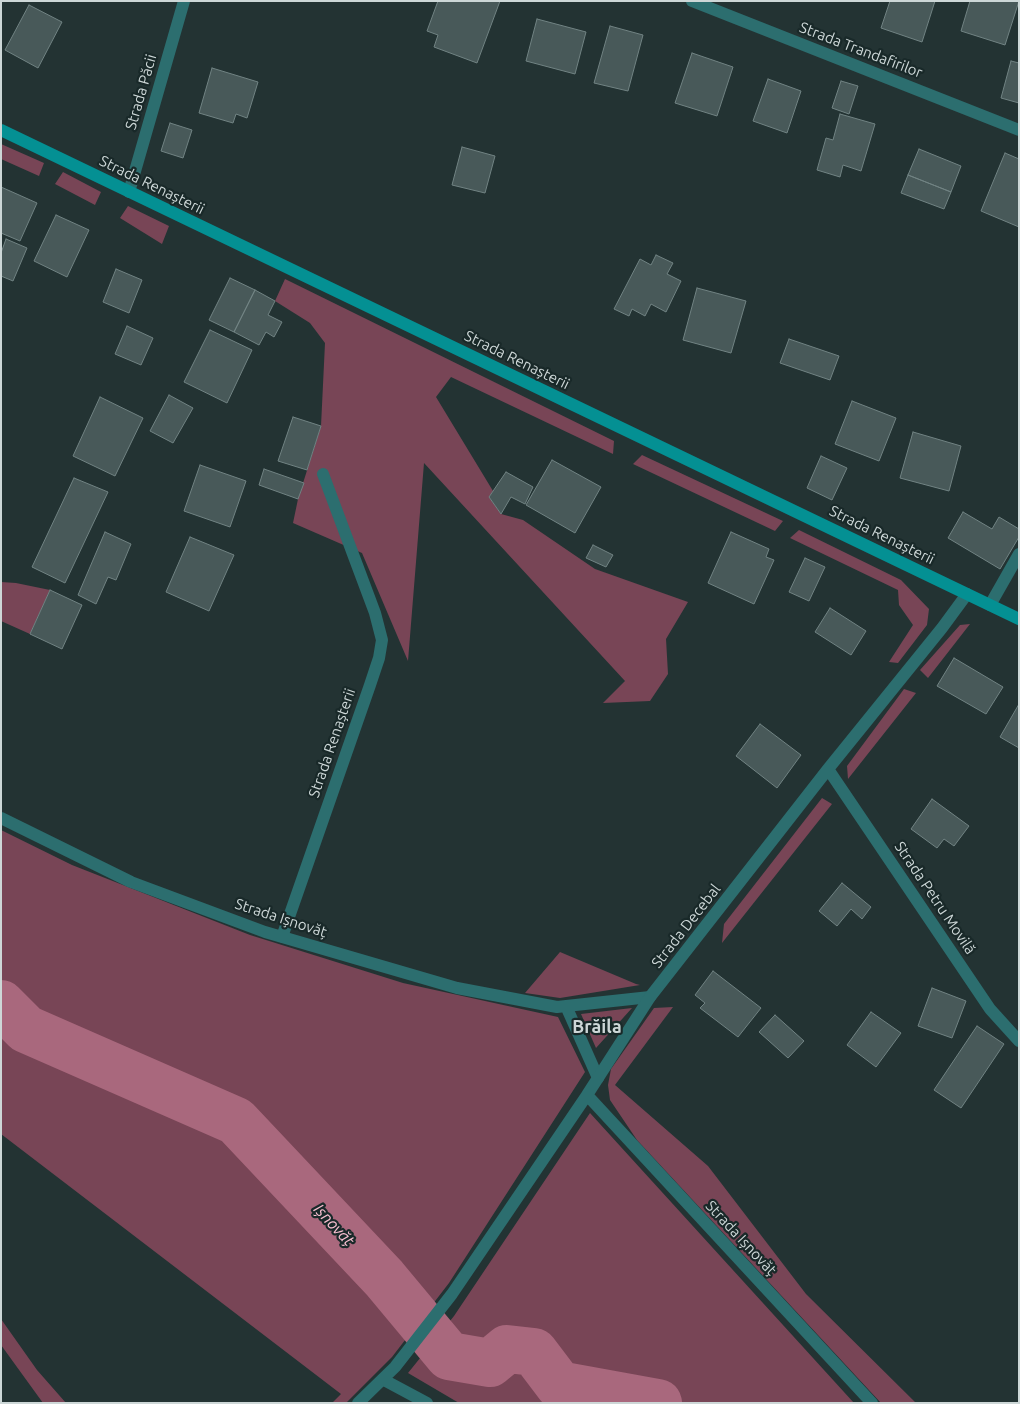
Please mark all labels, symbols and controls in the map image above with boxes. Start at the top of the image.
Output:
street label: Strada Trandafirilor [797,18,925,82]
street label: Strada Păcii [122,52,160,132]
street label: Strada Renașterii [97,152,207,218]
street label: Strada Renașterii [462,327,572,393]
street label: Strada Renașterii [827,502,937,568]
street label: Strada Renașterii [305,686,359,800]
street label: Strada Petru Movilă [891,838,979,958]
street label: Strada Decebal [648,880,724,972]
street label: Strada Ișnovăț [233,895,329,941]
district label: Brăila [572,1016,622,1038]
street label: Strada Ișnovăț [702,1197,780,1279]
water label: Ișnovăț [310,1200,358,1250]

